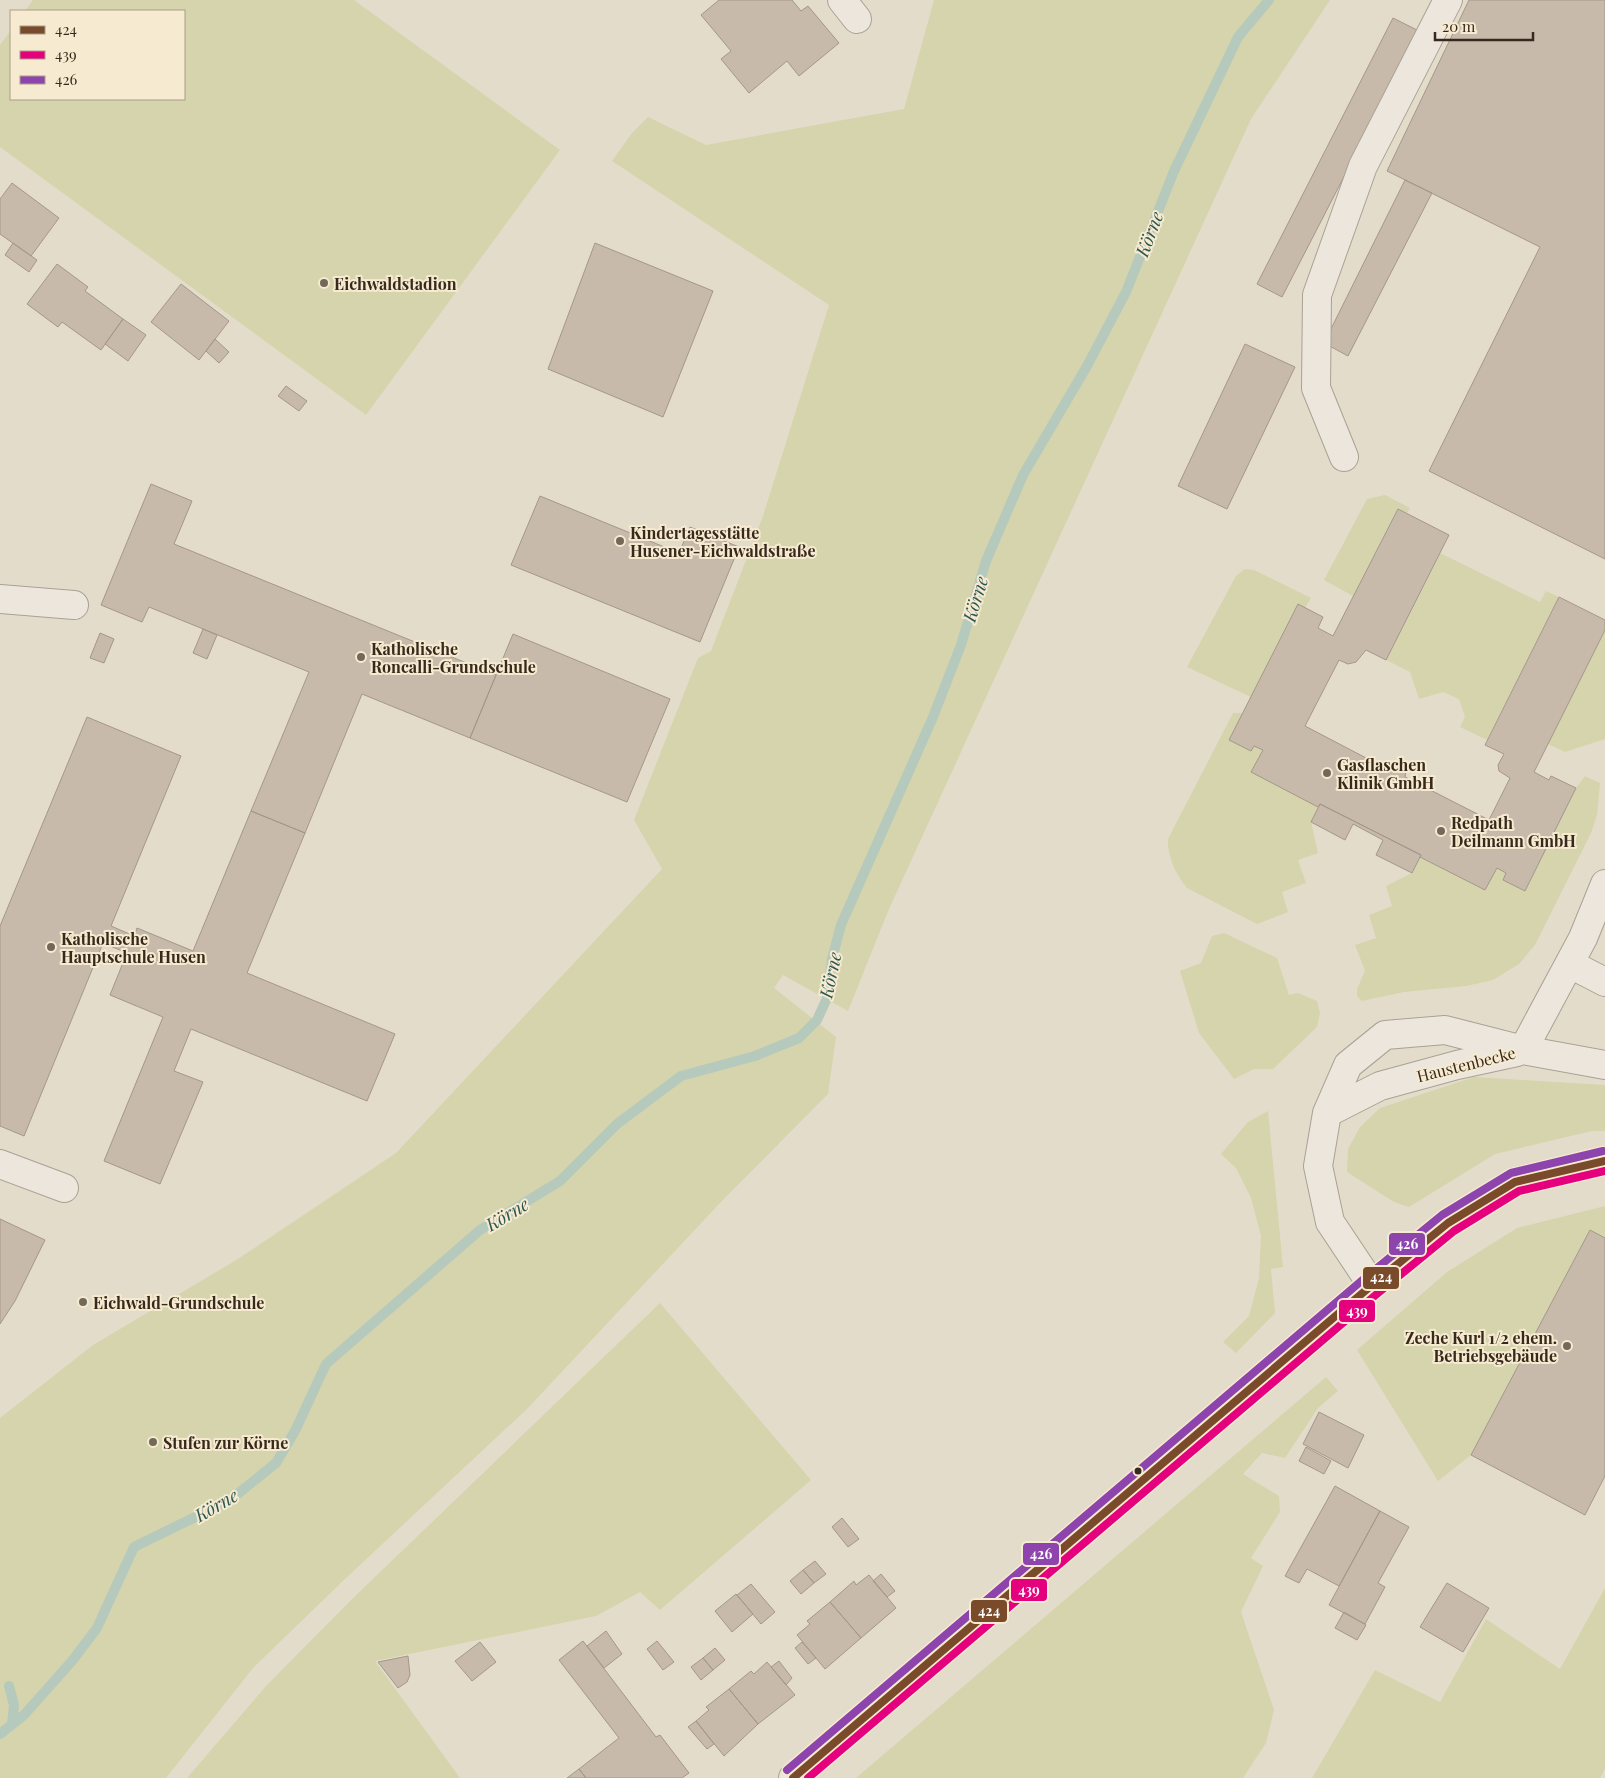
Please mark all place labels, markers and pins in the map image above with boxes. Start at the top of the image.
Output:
place label: Eichwaldstadion [334,273,457,294]
marker: Eichwaldstadion [318,277,330,289]
place label: Kindertagesstätte Husener-Eichwaldstraße [630,522,815,561]
marker: Kindertagesstätte Husener-Eichwaldstraße [614,535,626,547]
place label: Katholische Roncalli-Grundschule [371,638,536,677]
marker: Katholische Roncalli-Grundschule [355,651,367,663]
place label: Gasflaschen Klinik GmbH [1337,754,1435,793]
marker: Gasflaschen Klinik GmbH [1321,767,1333,779]
place label: Redpath Deilmann GmbH [1451,812,1576,851]
marker: Redpath Deilmann GmbH [1435,825,1447,837]
place label: Katholische Hauptschule Husen [61,928,206,967]
marker: Katholische Hauptschule Husen [45,941,57,953]
place label: Eichwald-Grundschule [93,1292,264,1313]
marker: Eichwald-Grundschule [77,1296,89,1308]
place label: Zeche Kurl 1/2 ehem. Betriebsgebäude [1405,1327,1557,1366]
marker: Zeche Kurl 1/2 ehem. Betriebsgebäude [1561,1340,1573,1352]
place label: Stufen zur Körne [163,1432,288,1453]
marker: Stufen zur Körne [147,1436,159,1448]
unlabelled marker [1133,1466,1143,1476]

